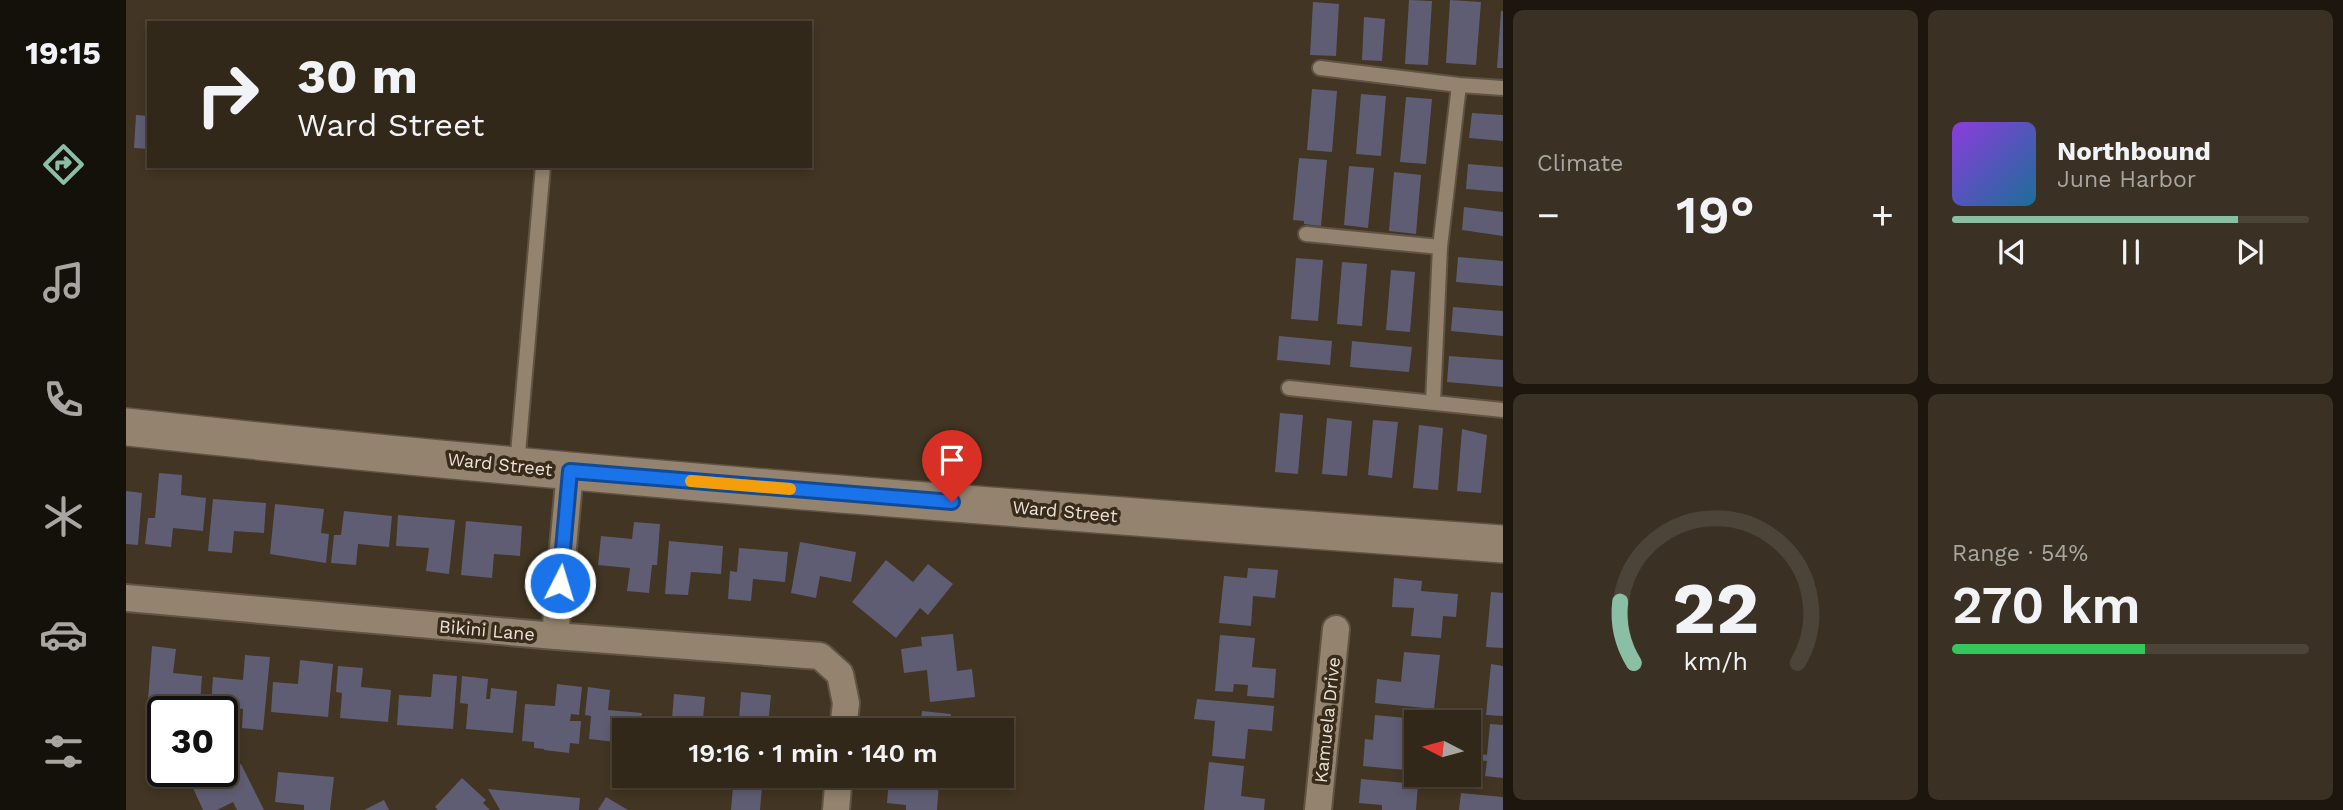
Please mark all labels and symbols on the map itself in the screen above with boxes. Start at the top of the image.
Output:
pin [922,430,982,502]
street label: Ward Street [446,448,554,480]
street label: Ward Street [1012,496,1119,526]
position arrow [523,546,597,620]
street label: Bikini Lane [438,615,536,645]
street label: Kamuela Drive [1310,656,1344,784]
speed limit sign: 30 [147,696,238,787]
north arrow [1404,710,1480,788]

